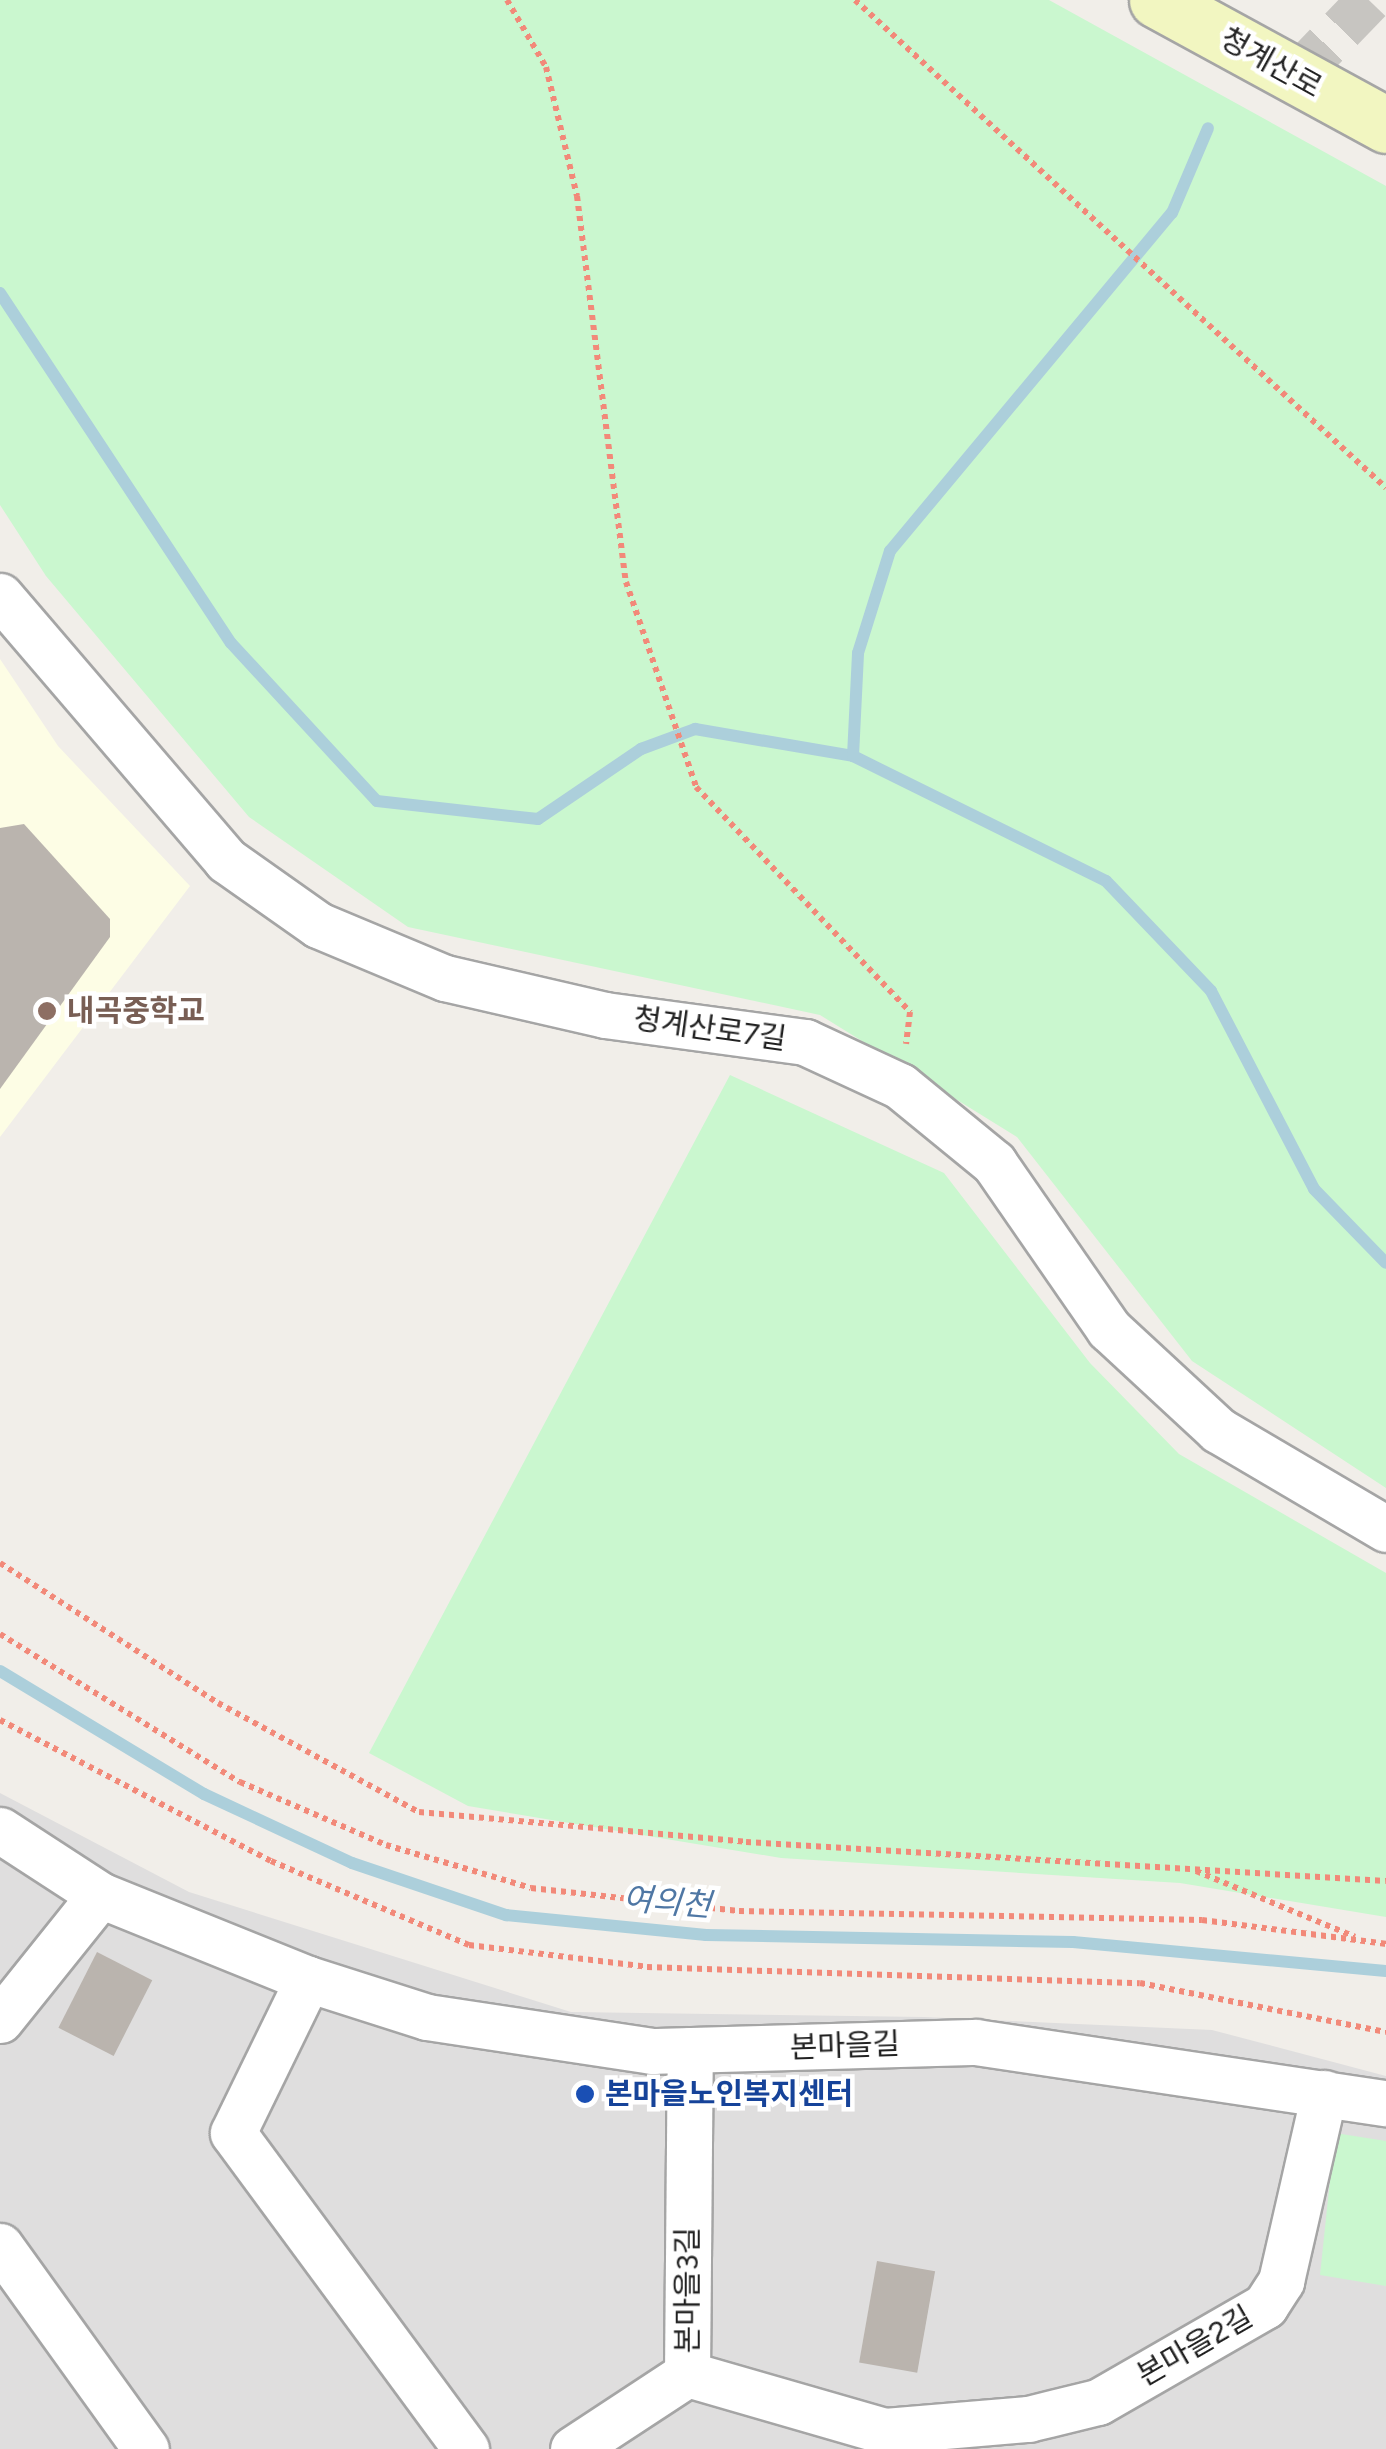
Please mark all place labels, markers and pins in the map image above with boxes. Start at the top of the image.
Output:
place label: 내곡중학교 [67,993,205,1029]
marker: 내곡중학교 [36,1000,58,1022]
place label: 본마을노인복지센터 [605,2076,853,2112]
marker: 본마을노인복지센터 [574,2083,596,2105]

